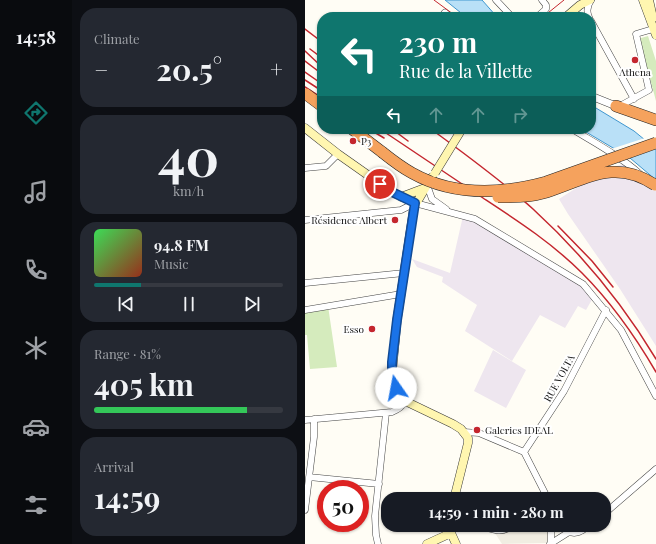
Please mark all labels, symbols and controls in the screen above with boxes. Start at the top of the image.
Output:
text: 230 m [399,23,477,60]
text: 14:58 [16,25,56,49]
icon: left [333,28,385,80]
text: Climate [94,30,140,47]
text: 20.5° [156,49,222,89]
text: − [94,54,108,84]
text: + [270,54,283,84]
marker: Athena [630,55,640,65]
text: Rue de la Villette [399,59,532,83]
place label: Athena [618,65,651,79]
icon: directions [22,99,50,127]
icon: left [383,104,405,126]
icon: ahead [425,104,447,126]
icon: ahead [467,104,489,126]
icon: right [509,104,531,126]
text: 40 [158,121,219,190]
place label: P3 [361,134,372,148]
marker: P3 [348,136,358,146]
pin [363,167,397,201]
icon: arrive [369,173,391,195]
icon: music [22,178,50,206]
text: km/h [173,182,204,199]
place label: Résidence Albert [311,213,387,227]
marker: Résidence Albert [390,215,400,225]
text: 94.8 FM [154,235,209,255]
text: Music [154,255,189,272]
icon: phone [22,256,50,284]
icon: previous [115,293,137,315]
icon: pause [178,293,200,315]
icon: next [241,293,263,315]
place label: Esso [343,322,365,336]
marker: Esso [367,324,377,334]
icon: climate [22,334,50,362]
text: Range · 81% [94,345,161,362]
street label: RUE VOLTA [540,351,578,404]
text: 405 km [94,364,194,404]
position arrow [375,367,417,409]
icon: car [22,413,50,441]
place label: Galeries IDEAL [485,423,553,437]
marker: Galeries IDEAL [472,425,482,435]
text: Arrival [94,458,134,475]
text: 14:59 [94,477,160,517]
speed limit sign: 50 [317,480,369,532]
icon: filters [22,491,50,519]
text: 14:59 · 1 min · 280 m [428,502,564,522]

